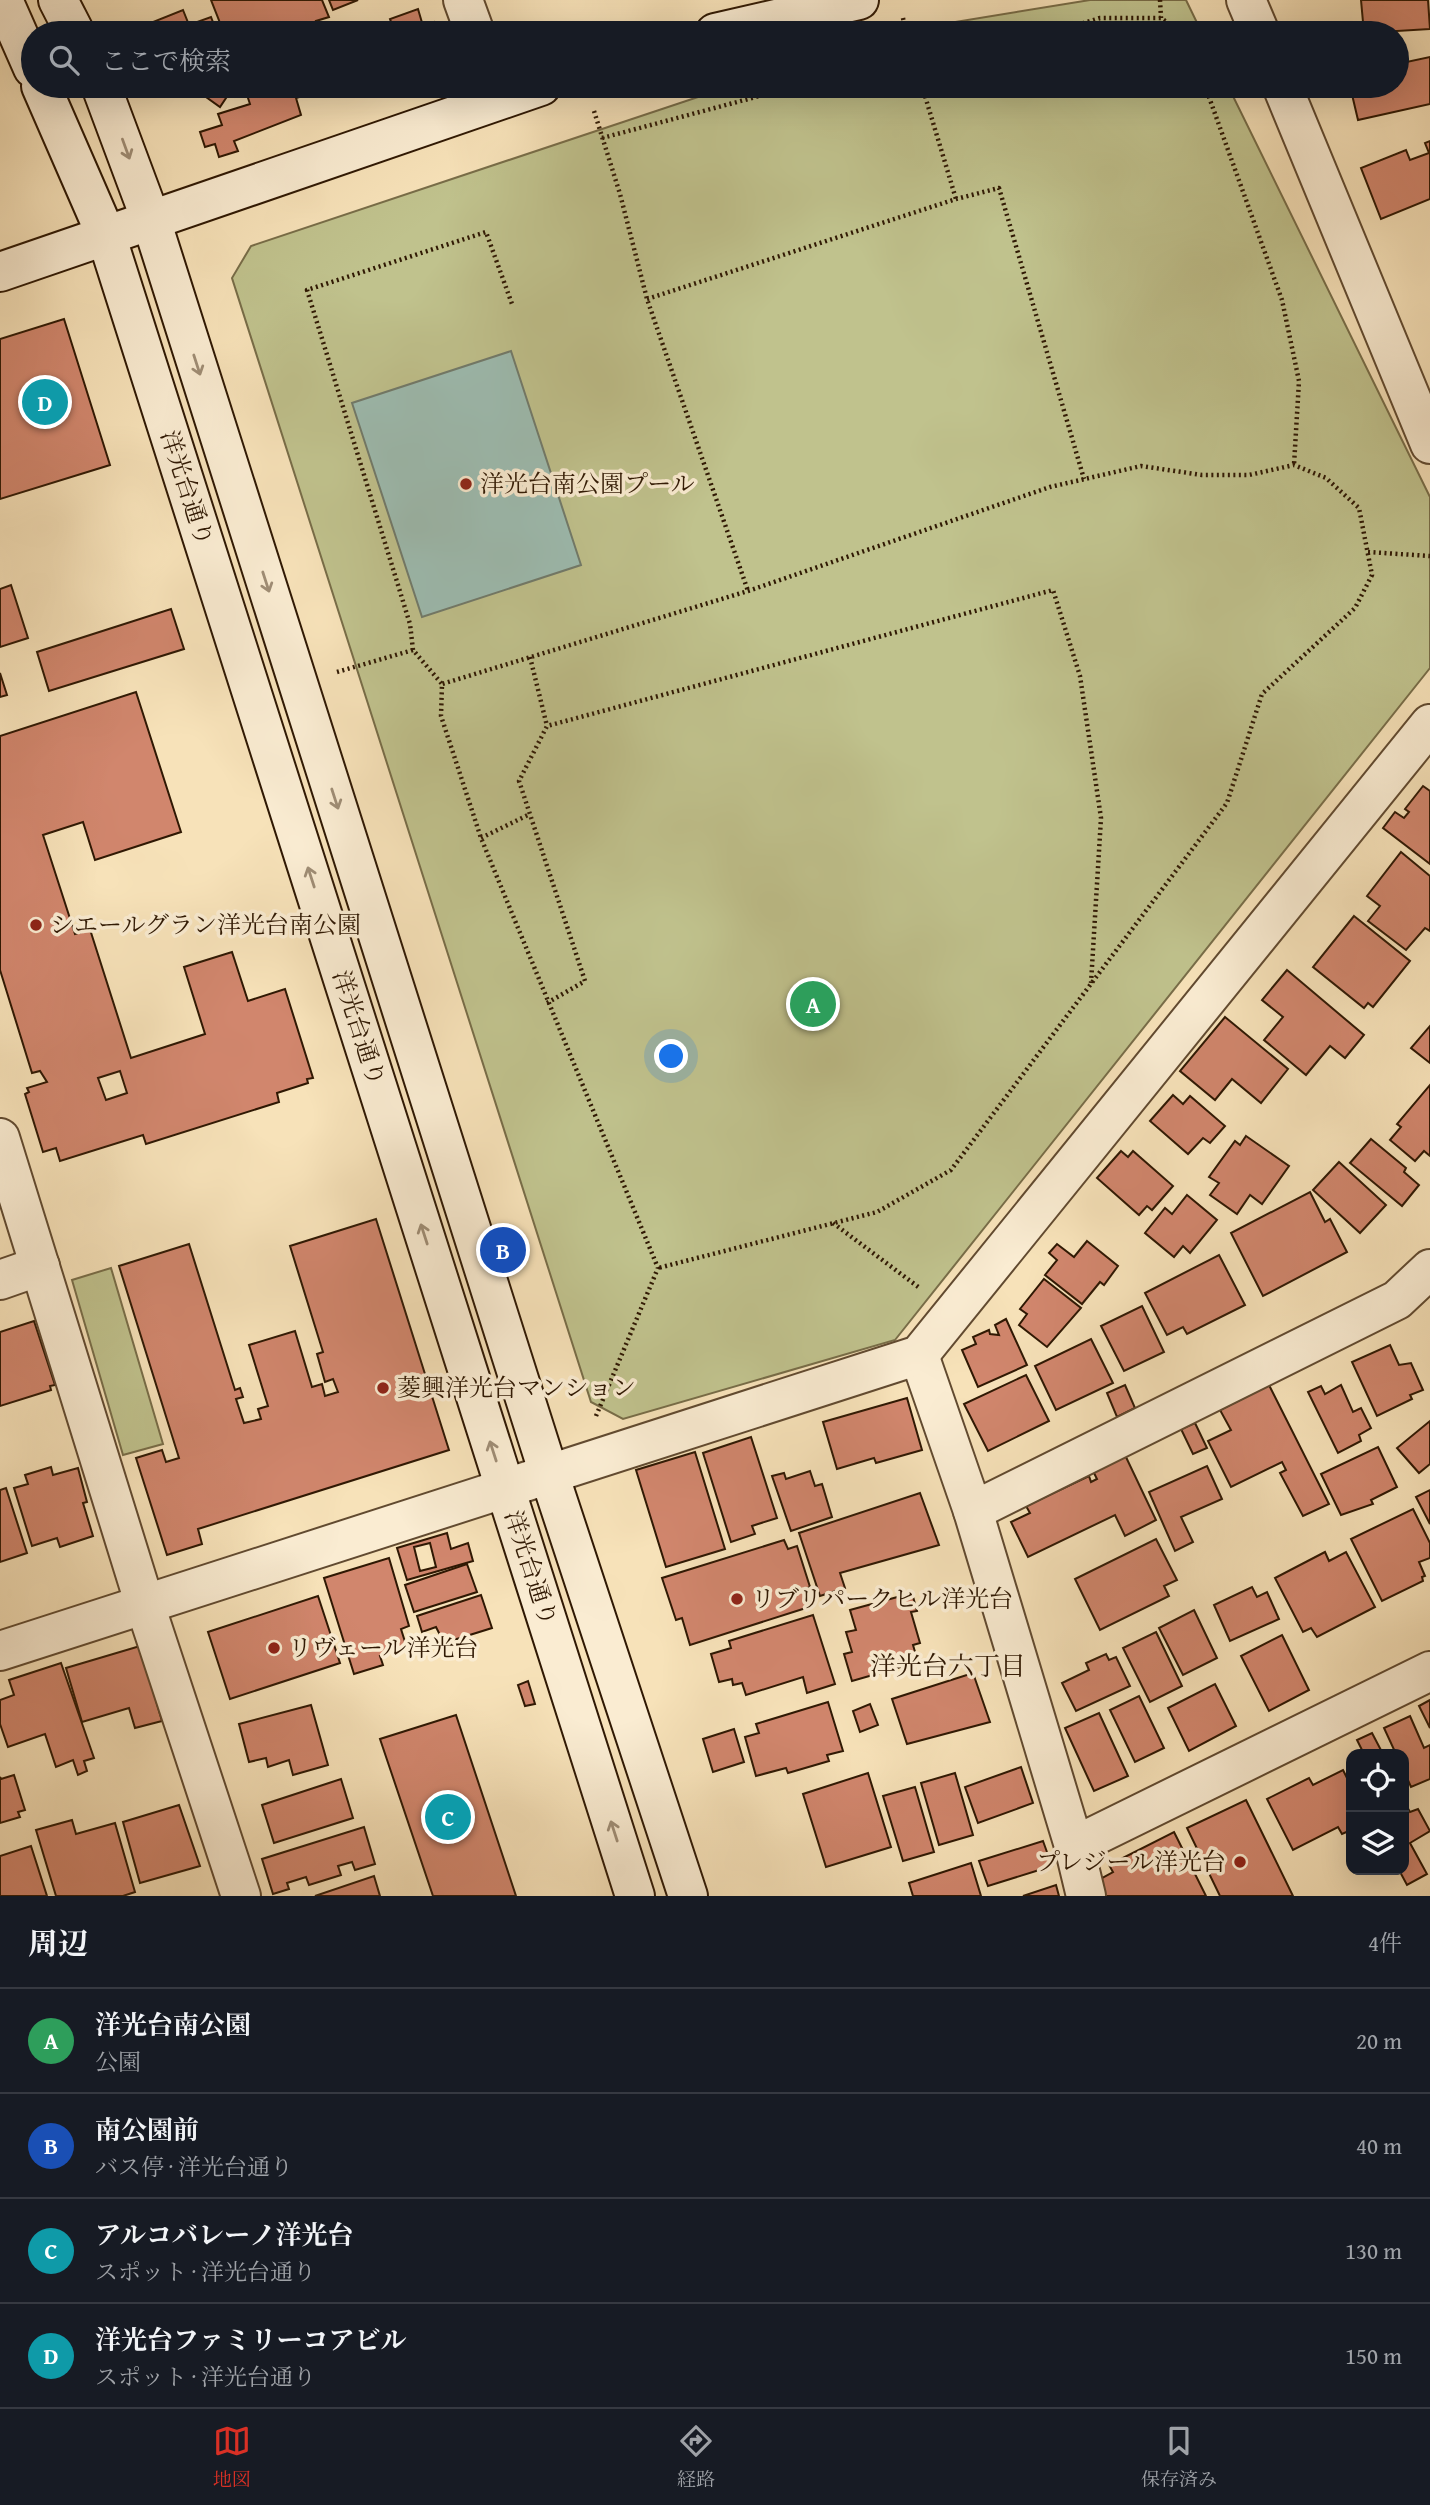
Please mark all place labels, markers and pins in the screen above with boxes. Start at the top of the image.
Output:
pin: D [22,376,68,428]
place label: 洋光台南公園プール [480,466,695,501]
marker: 洋光台南公園プール [458,476,474,492]
place label: シエールグラン洋光台南公園 [50,907,361,942]
marker: シエールグラン洋光台南公園 [28,917,44,933]
pin: A [790,978,836,1030]
pin: B [480,1224,526,1276]
place label: 菱興洋光台マンション [397,1370,636,1405]
marker: 菱興洋光台マンション [375,1380,391,1396]
place label: リブリパークヒル洋光台 [751,1581,1013,1616]
marker: リブリパークヒル洋光台 [729,1591,745,1607]
place label: リヴェール洋光台 [288,1630,479,1665]
marker: リヴェール洋光台 [266,1640,282,1656]
pin: C [425,1791,471,1843]
place label: プレジール洋光台 [1036,1844,1226,1879]
marker: プレジール洋光台 [1232,1854,1248,1870]

